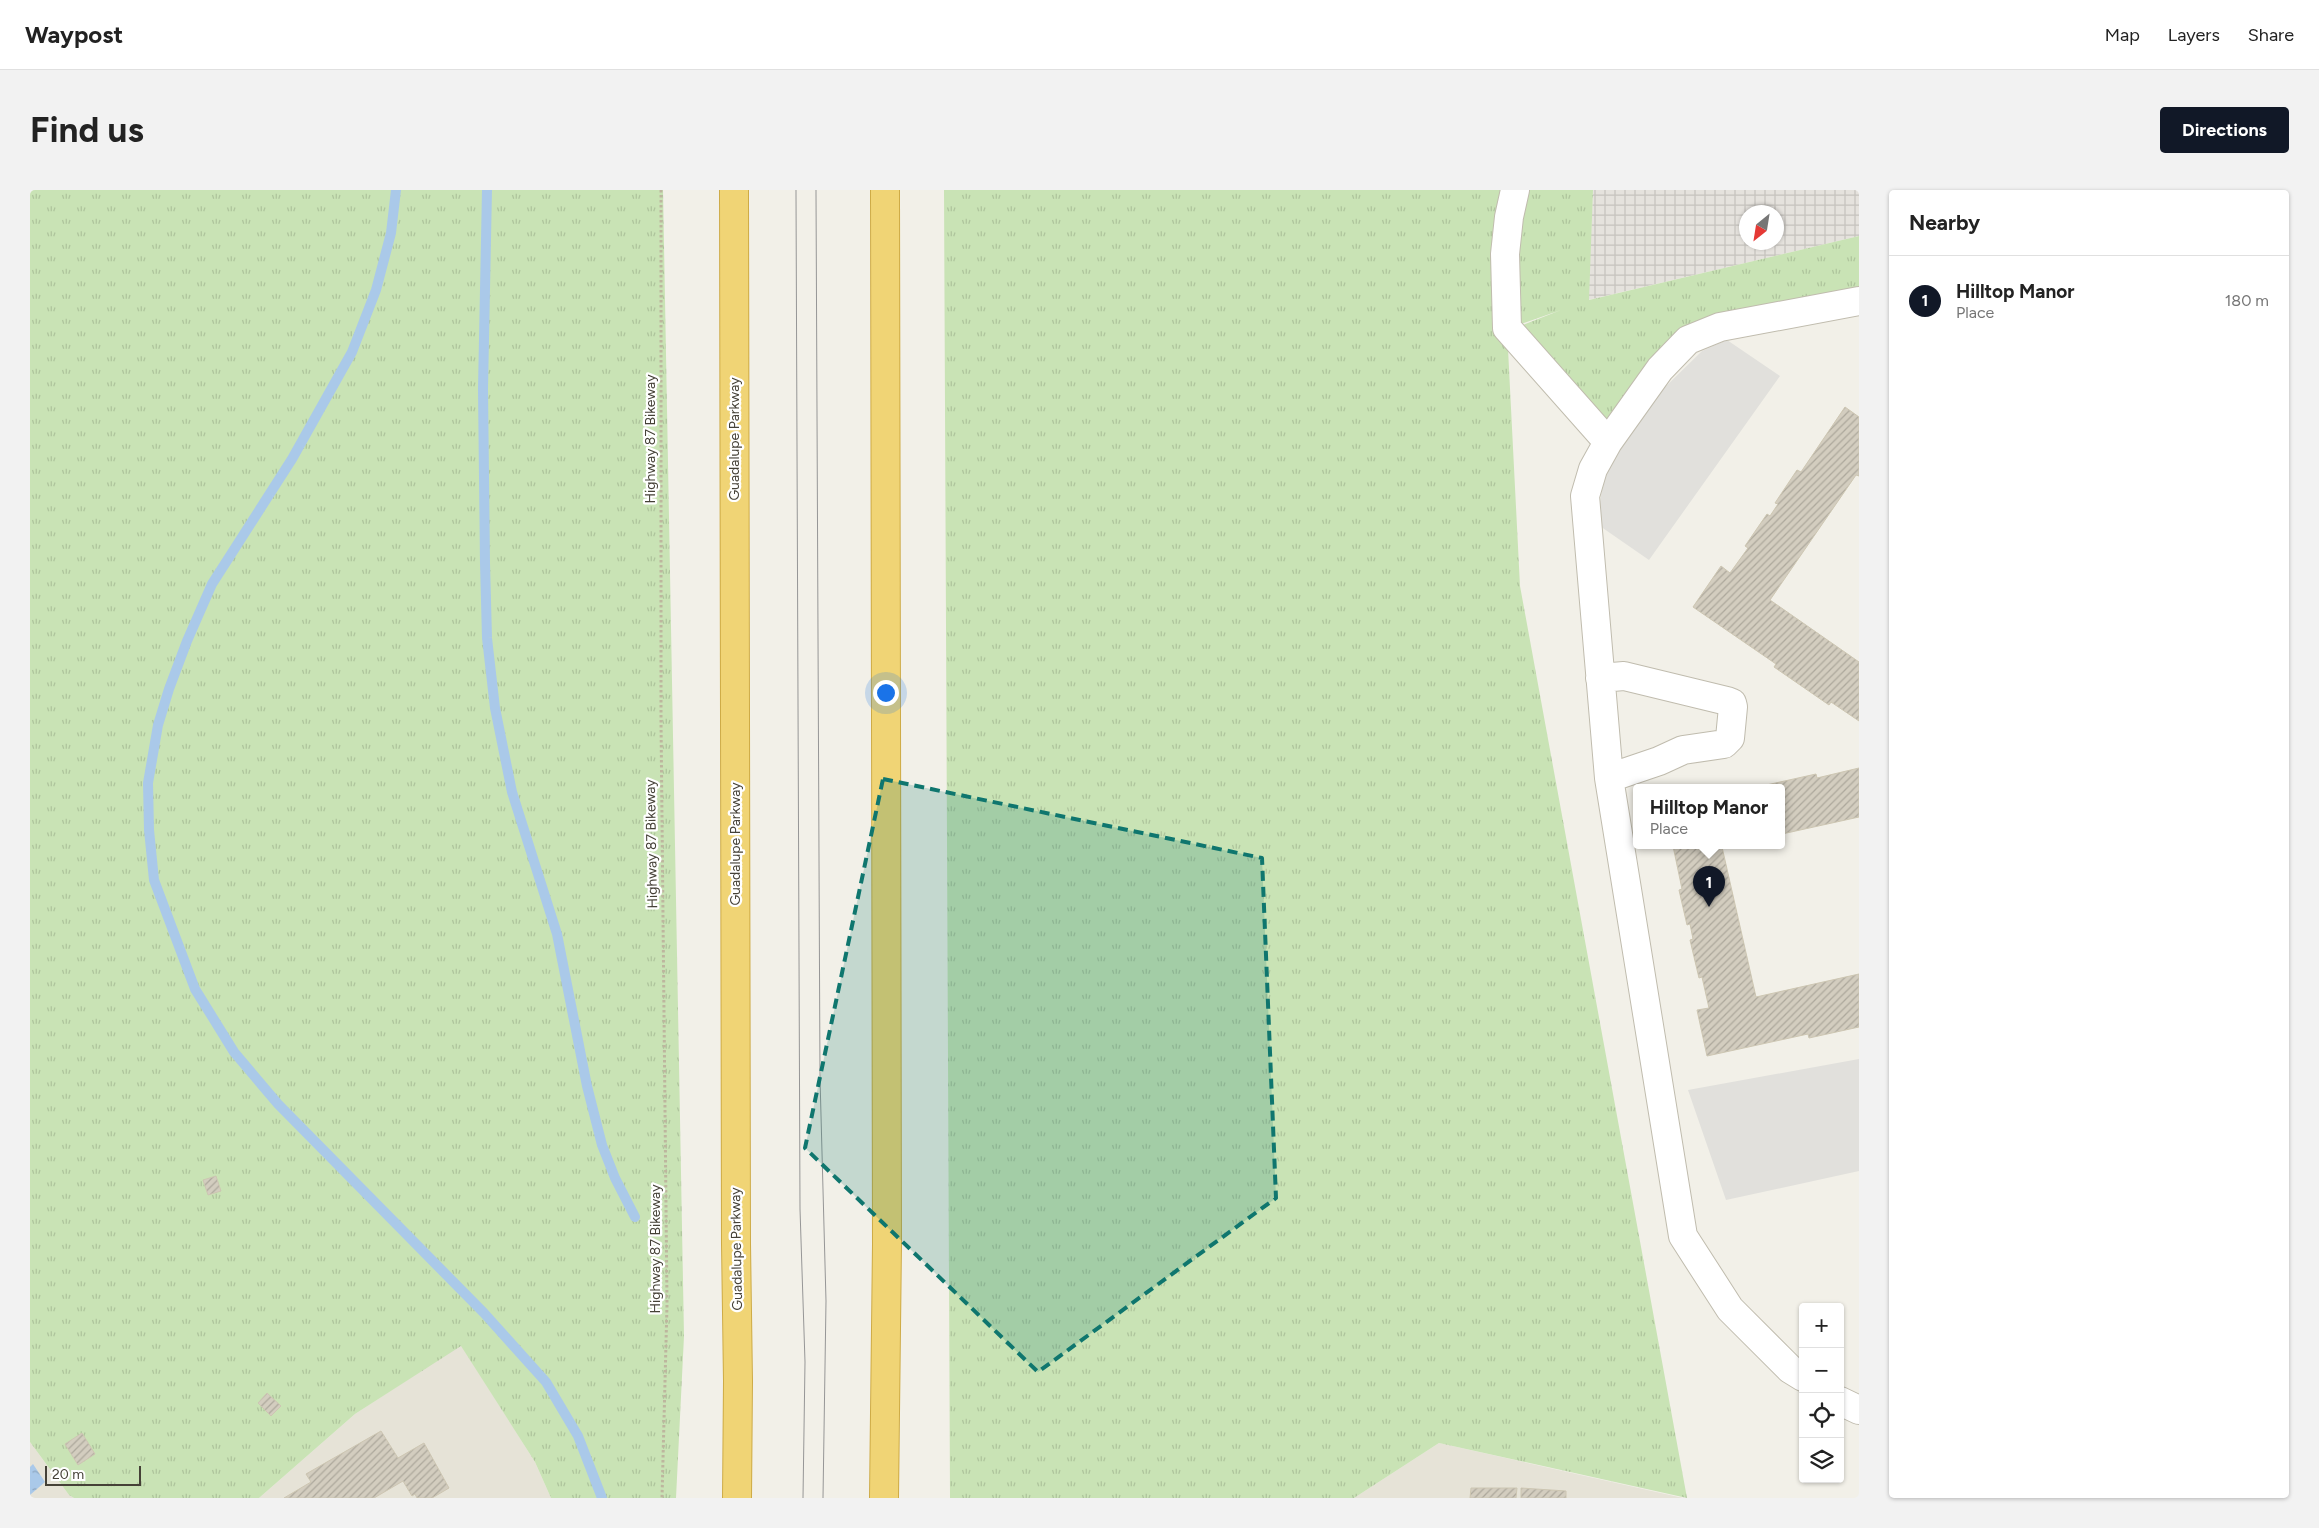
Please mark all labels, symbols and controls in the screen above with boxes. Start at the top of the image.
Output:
text: Waypost [25,20,123,49]
text: Map [2105,24,2140,46]
text: Layers [2168,24,2220,46]
text: Share [2248,24,2294,46]
button: Directions [2160,107,2289,153]
text: Find us [30,109,144,151]
north arrow [1739,205,1784,250]
text: Nearby [1909,210,1980,235]
text: Hilltop Manor [1956,280,2074,303]
text: 1 [1922,291,1928,310]
text: 180 m [2225,291,2269,310]
text: Place [1956,303,1994,322]
street label: Highway 87 Bikeway [642,374,659,504]
street label: Guadalupe Parkway [726,377,743,501]
your location [873,680,899,706]
street label: Highway 87 Bikeway [642,779,661,909]
street label: Guadalupe Parkway [727,782,744,906]
popup [1633,784,1785,849]
text: Hilltop Manor [1650,796,1768,819]
text: Place [1650,819,1688,838]
pin: 1 [1693,866,1725,907]
street label: Highway 87 Bikeway [647,1184,664,1314]
street label: Guadalupe Parkway [727,1187,746,1311]
map controls [1799,1303,1844,1483]
button: + [1799,1303,1844,1348]
button: − [1799,1348,1844,1393]
button: locate [1799,1393,1844,1438]
button: layers [1799,1438,1844,1483]
scale bar [45,1463,141,1486]
text: 20 m [52,1466,84,1483]

